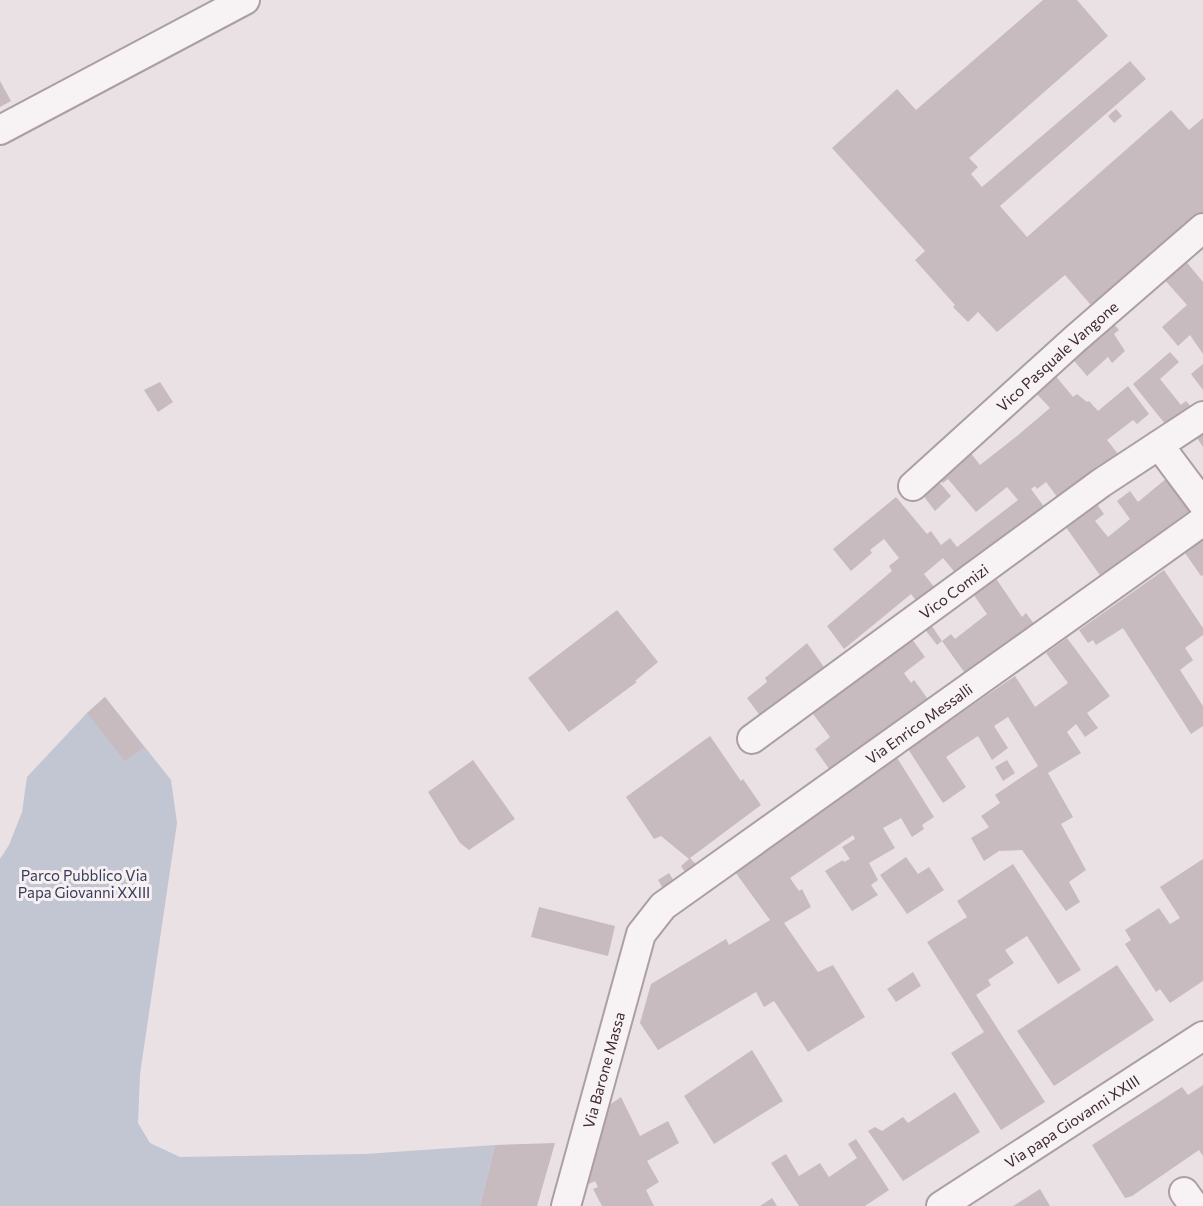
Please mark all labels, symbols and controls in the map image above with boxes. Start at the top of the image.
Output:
street label: Vico Pasquale Vangone [993,297,1121,415]
street label: Vico Comizi [916,560,992,622]
street label: Via Enrico Messalli [862,679,976,768]
park label: Parco Pubblico Via Papa Giovanni XXIII [18,866,150,901]
street label: Via Barone Massa [579,1010,628,1130]
street label: Via papa Giovanni XXIII [1001,1071,1143,1171]

